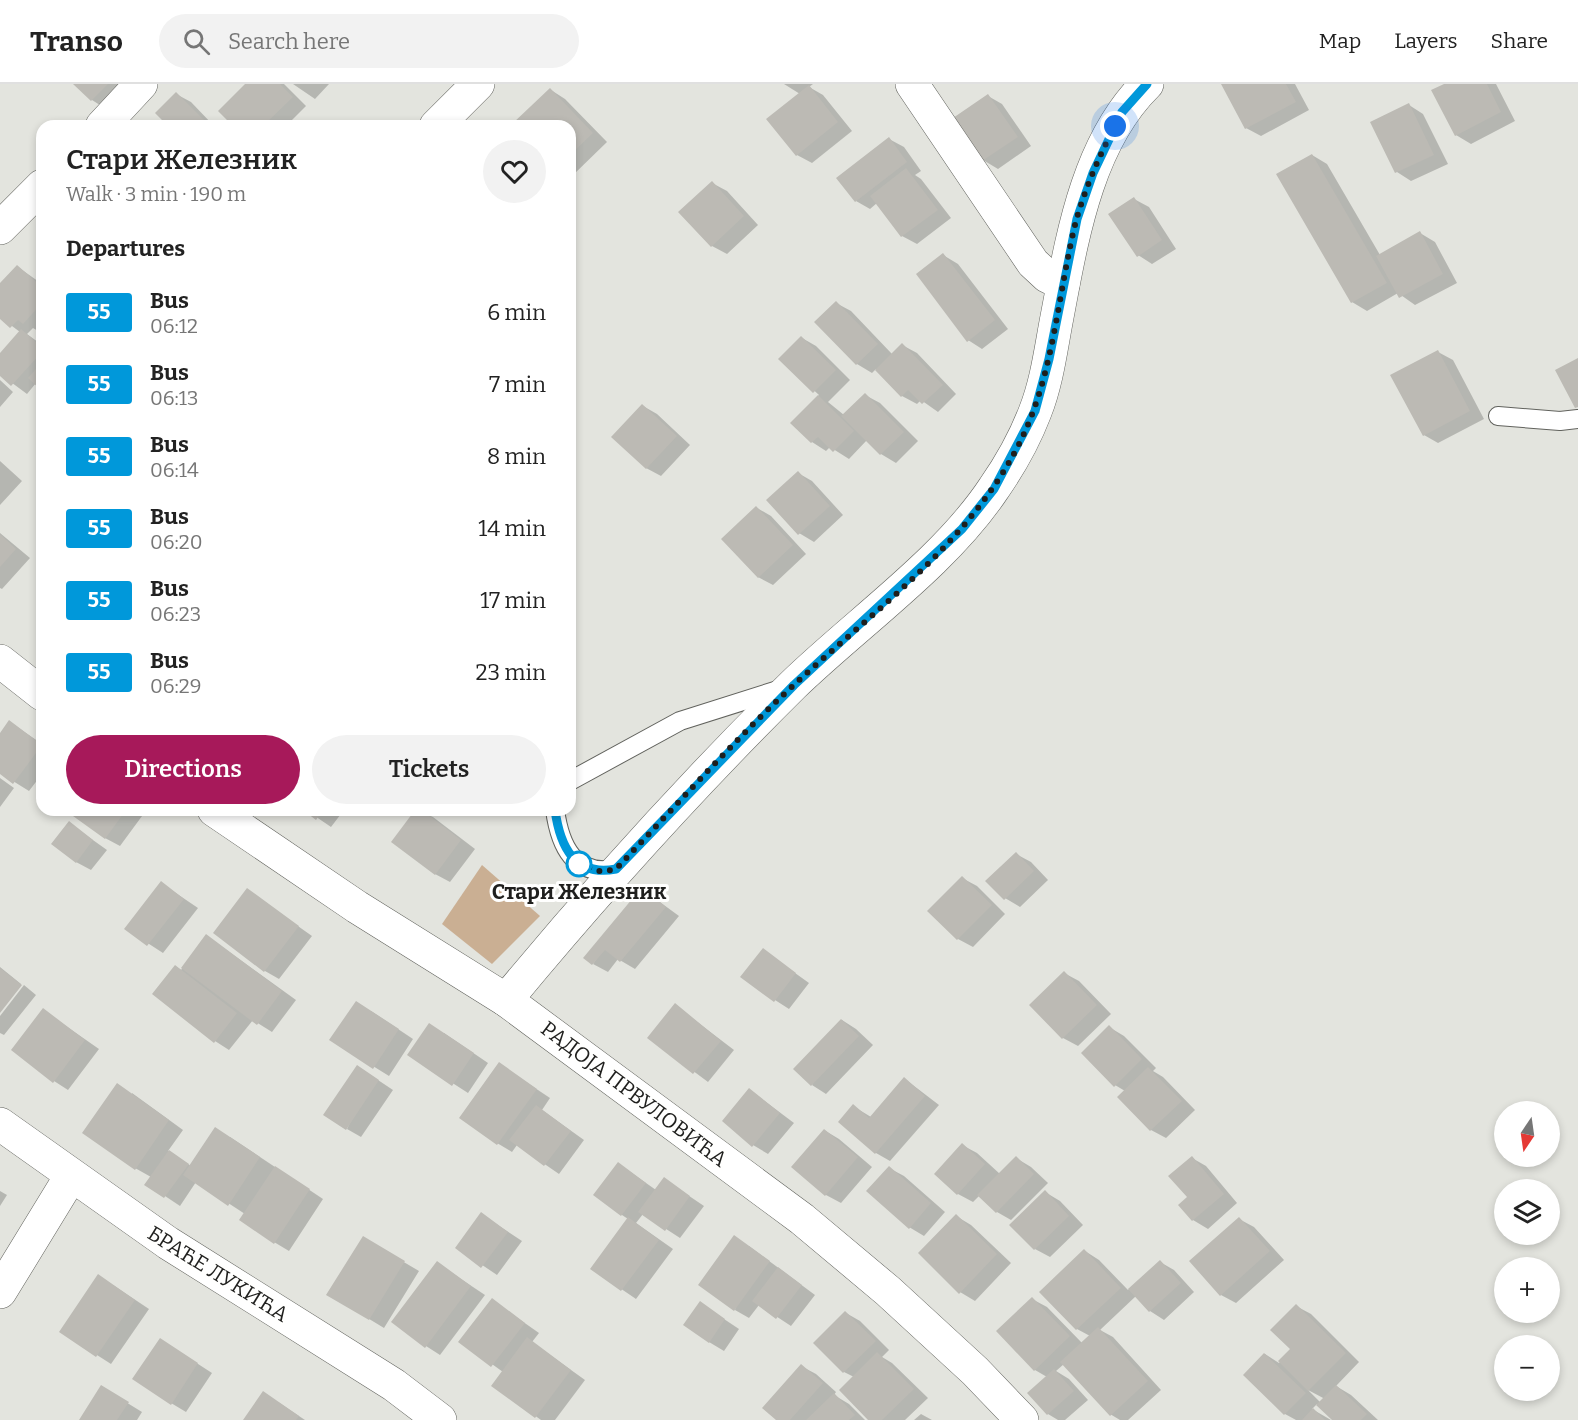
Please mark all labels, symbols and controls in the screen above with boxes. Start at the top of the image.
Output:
search box [159,14,579,68]
text: Transo [30,25,123,58]
icon: search [180,25,213,58]
text: Search here [228,28,350,55]
text: Map [1319,28,1361,54]
text: Layers [1394,28,1458,54]
text: Share [1491,28,1548,54]
your location [1100,111,1130,141]
button: heart [483,140,546,203]
text: Стари Железник [66,143,297,176]
text: Walk · 3 min · 190 m [66,182,246,206]
text: Departures [66,235,185,262]
text: Bus [150,287,189,314]
text: 55 [88,299,110,325]
text: 6 min [487,299,546,326]
text: 06:12 [150,314,198,338]
text: Bus [150,359,189,386]
text: 55 [88,371,110,397]
text: 7 min [489,371,546,398]
text: 06:13 [150,386,198,410]
text: Bus [150,431,189,458]
text: 55 [88,443,110,469]
text: 8 min [487,443,546,470]
text: 06:14 [150,458,199,482]
text: Bus [150,503,189,530]
text: 55 [88,515,110,541]
text: 14 min [478,515,546,542]
text: 06:20 [150,530,202,554]
text: Bus [150,575,189,602]
text: 55 [88,587,110,613]
text: 17 min [480,587,546,614]
text: 06:23 [150,602,201,626]
text: Bus [150,647,189,674]
text: 55 [88,659,110,685]
text: 23 min [476,659,546,686]
text: 06:29 [150,674,201,698]
button: Directions [66,735,300,804]
button: Tickets [312,735,546,804]
marker: Стари Железник [566,851,592,877]
place label: Стари Железник [492,879,666,905]
street label: РАДОЈА ПРВУЛОВИЋА [536,1015,732,1173]
north arrow [1494,1101,1560,1167]
map controls [1494,1101,1560,1401]
button: layers [1494,1179,1560,1245]
street label: БРАЋЕ ЛУКИЋА [143,1220,293,1328]
button: + [1494,1257,1560,1323]
button: − [1494,1335,1560,1401]

